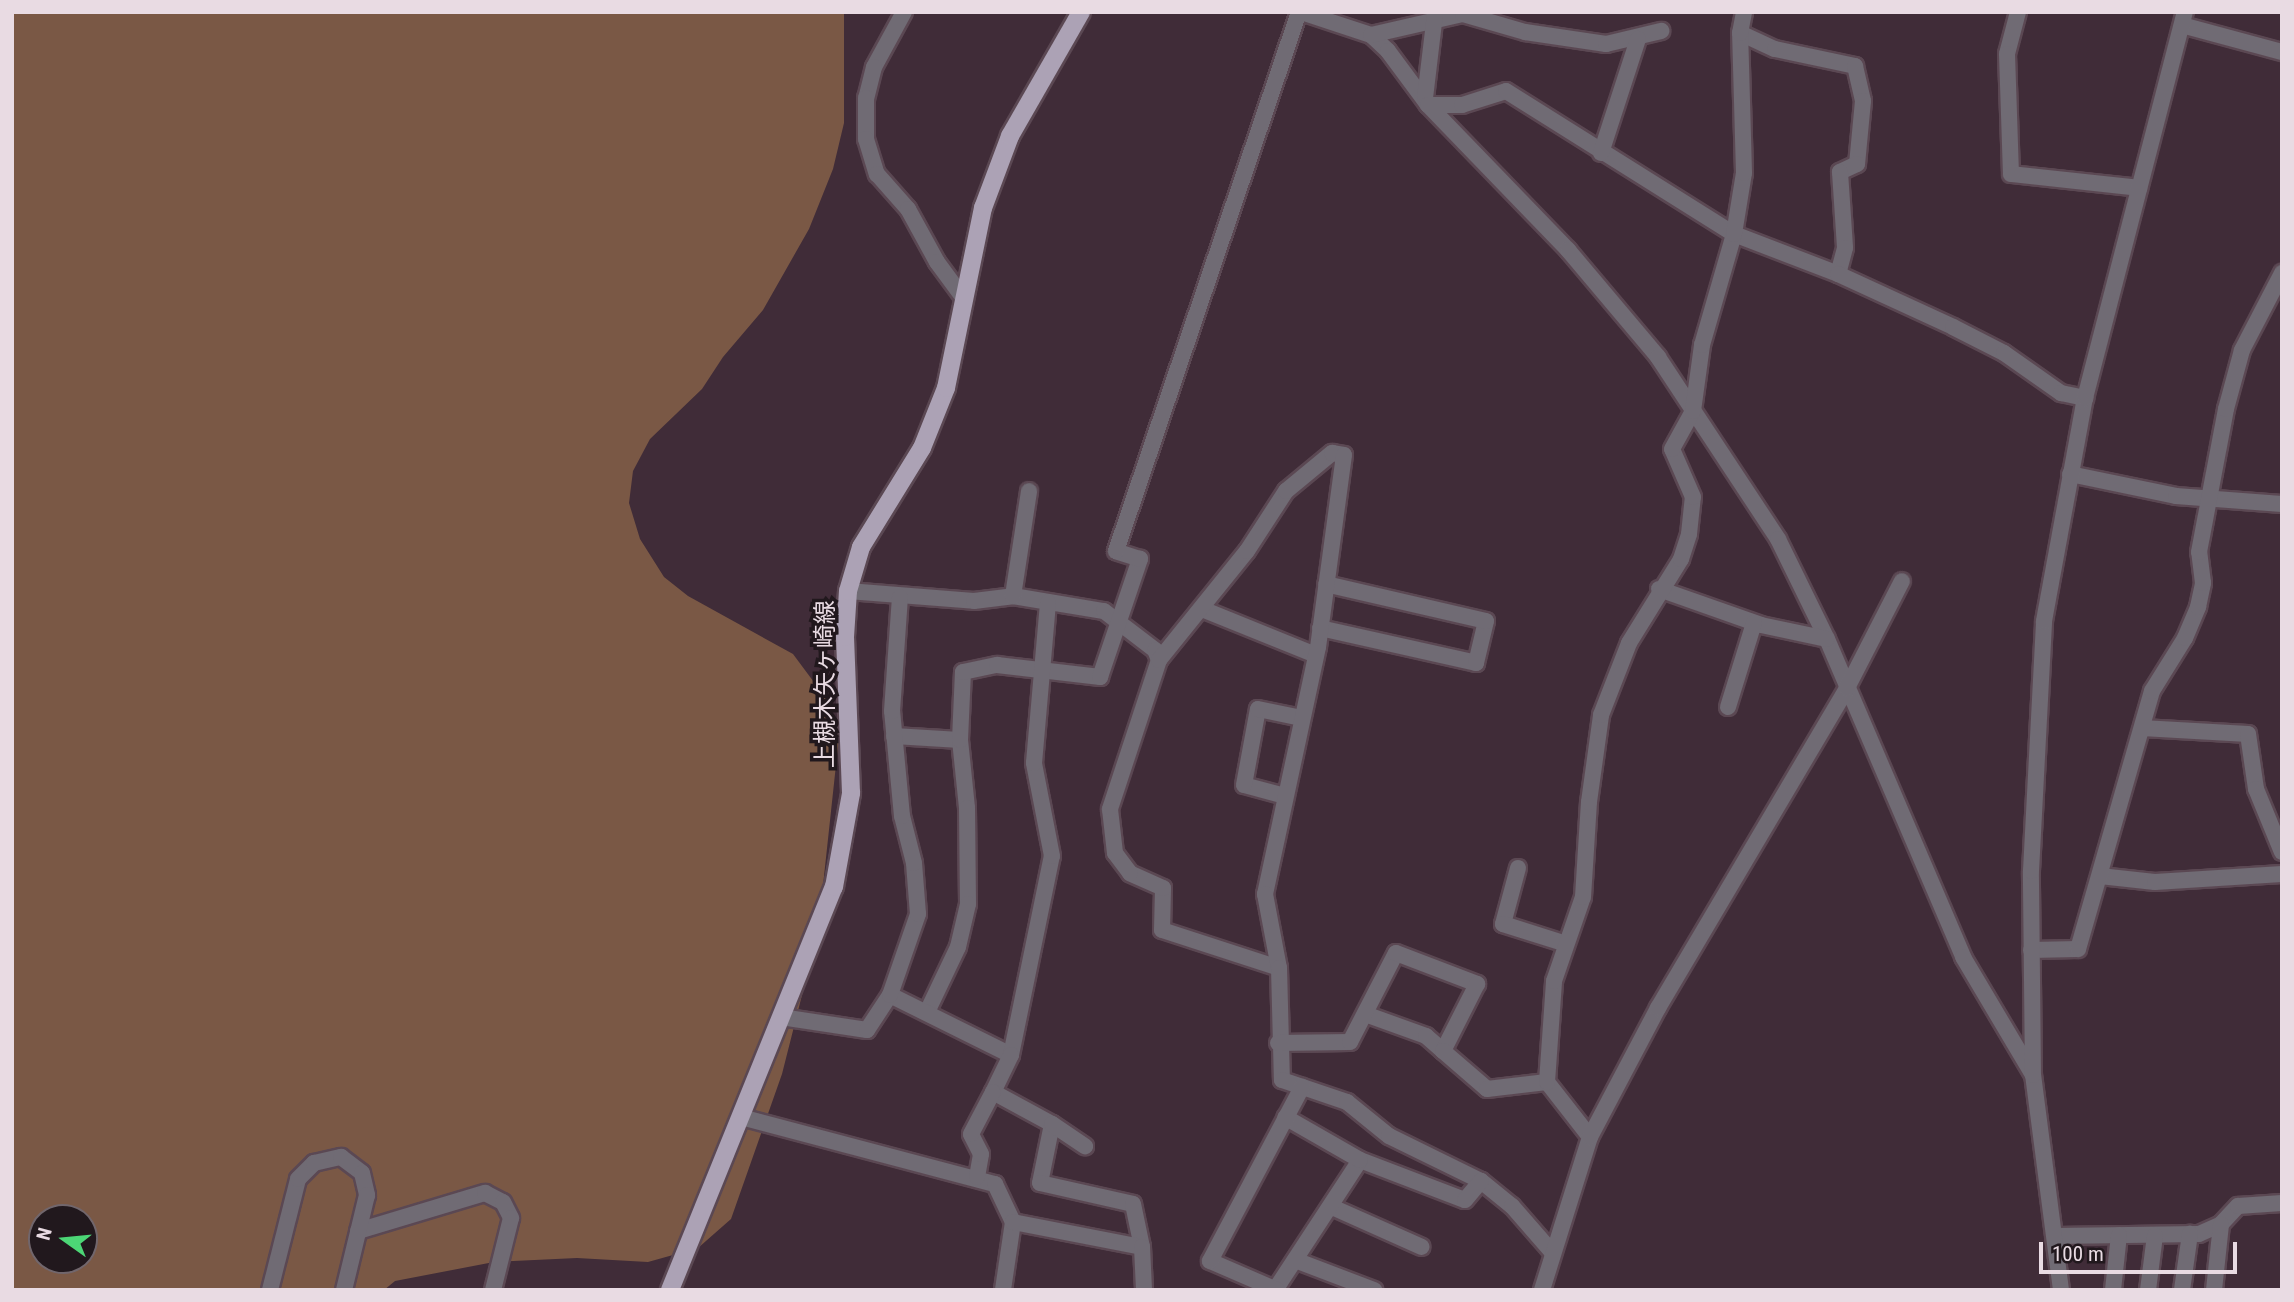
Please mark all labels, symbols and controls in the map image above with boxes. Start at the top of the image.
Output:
street label: 上槻木矢ヶ崎線 [812,600,840,768]
north arrow [28,1204,98,1274]
text: N [32,1225,57,1243]
scale bar [2042,1228,2240,1272]
text: 100 m [2052,1242,2104,1266]

